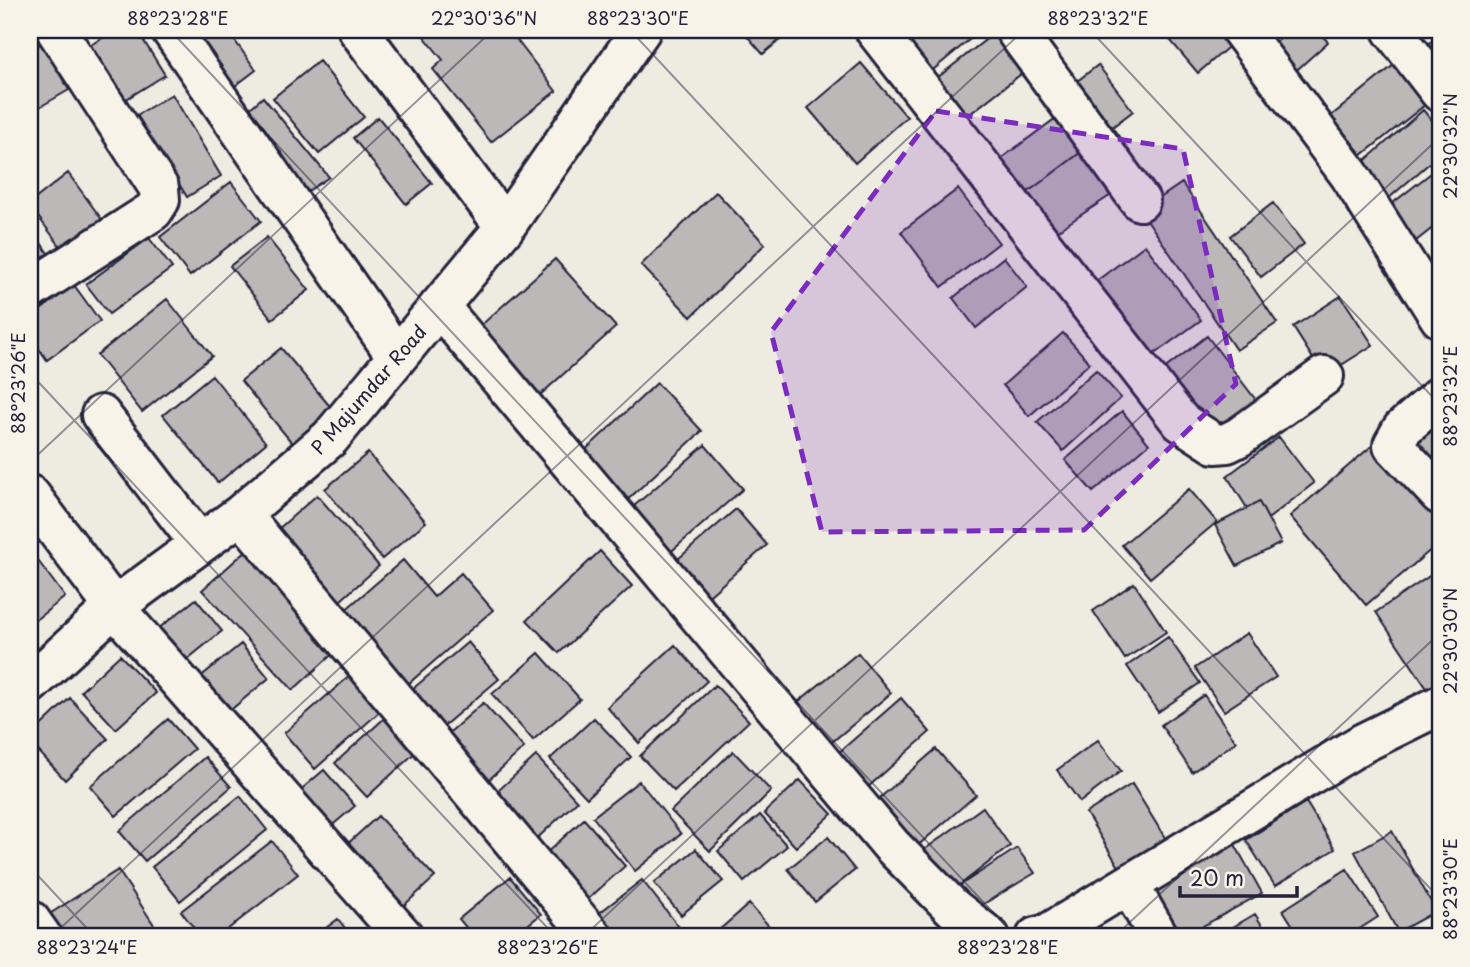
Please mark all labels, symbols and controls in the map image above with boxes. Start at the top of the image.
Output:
text: 88°23'28"E [127,4,229,31]
text: 22°30'36"N [431,4,537,31]
text: 88°23'30"E [587,4,689,31]
text: 88°23'32"E [1047,4,1149,31]
text: 22°30'32"N [1436,93,1463,199]
street label: P Majumdar Road [304,318,432,460]
text: 88°23'26"E [4,332,31,434]
text: 88°23'32"E [1436,345,1463,447]
text: 22°30'30"N [1436,587,1463,695]
text: 88°23'30"E [1436,838,1463,940]
scale bar [1180,855,1297,899]
text: 20 m [1190,861,1244,893]
text: 88°23'24"E [36,933,138,960]
text: 88°23'26"E [497,933,599,960]
text: 88°23'28"E [957,933,1059,960]

